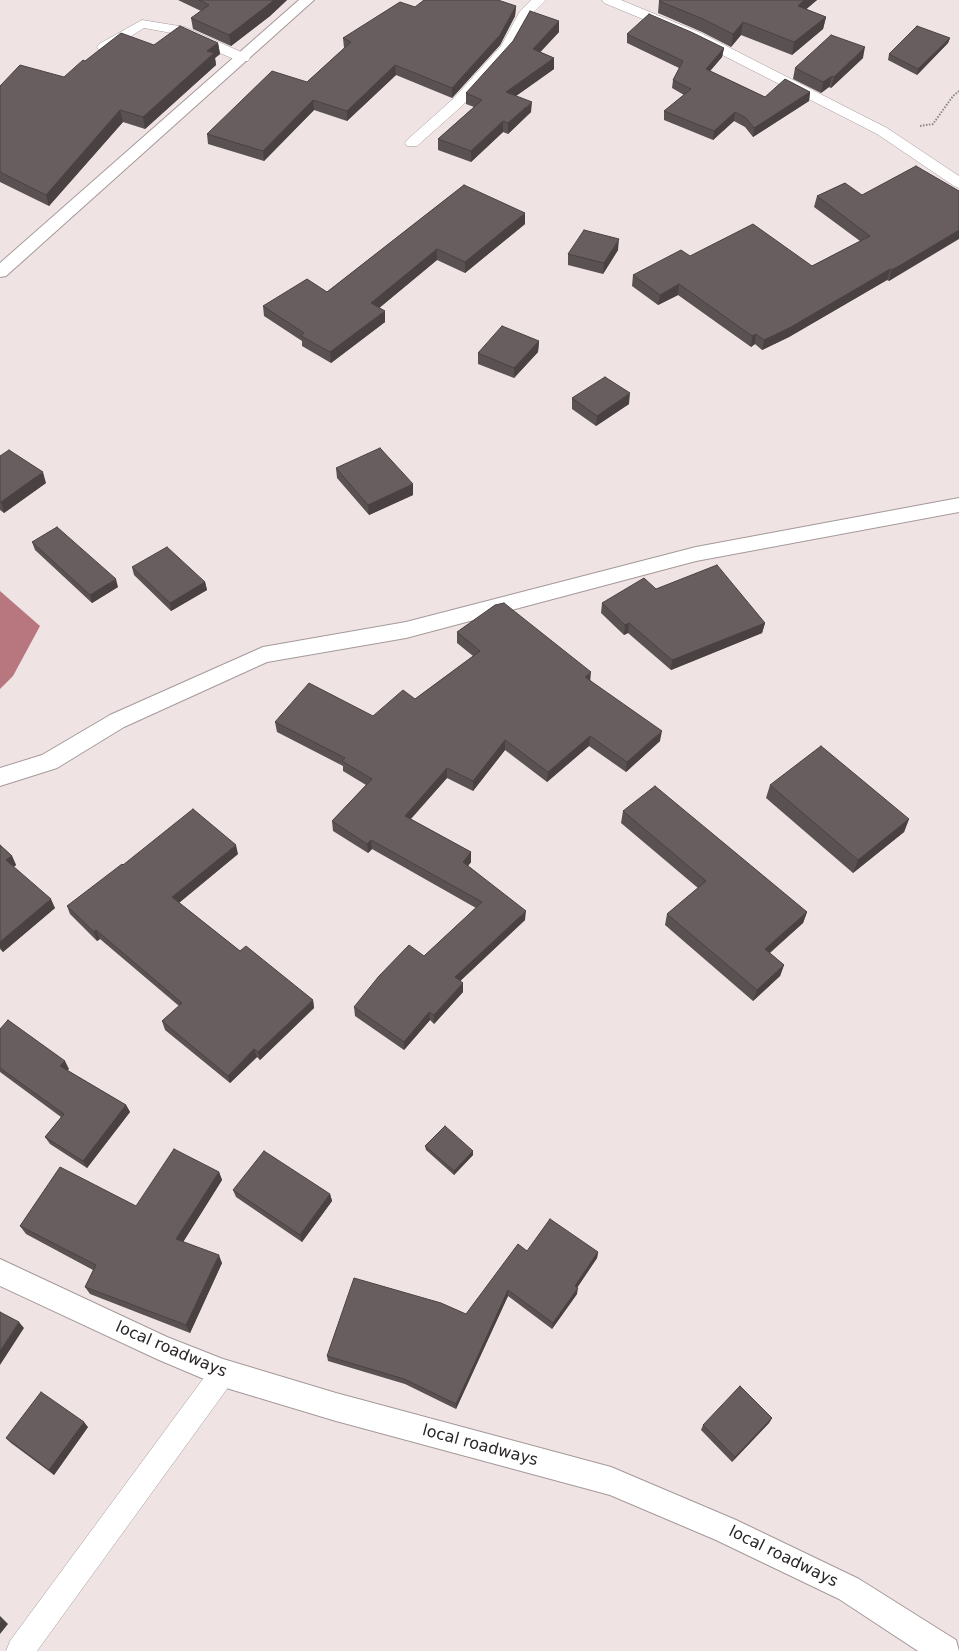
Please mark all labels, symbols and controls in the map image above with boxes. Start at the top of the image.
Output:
street label: local roadways [112,1318,230,1382]
street label: local roadways [420,1421,540,1471]
street label: local roadways [725,1522,841,1592]

